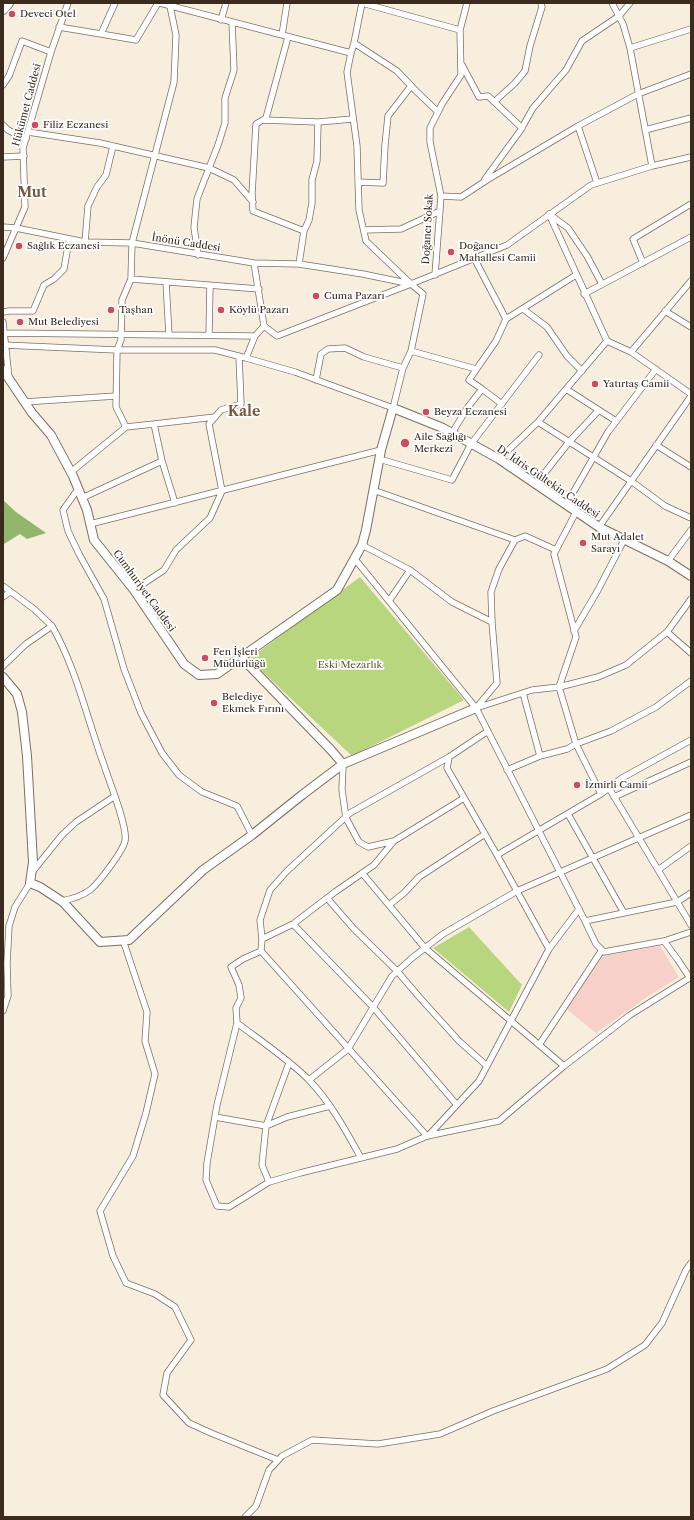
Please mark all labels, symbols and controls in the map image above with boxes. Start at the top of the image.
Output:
place label: Deveci Otel [20,8,76,20]
marker: Deveci Otel [7,9,17,19]
street label: Hükümet Caddesi [10,62,44,148]
place label: Filiz Eczanesi [43,119,108,131]
marker: Filiz Eczanesi [30,120,40,130]
district label: Mut [17,185,47,201]
street label: Doğancı Sokak [420,193,436,265]
street label: İnönü Caddesi [151,232,221,254]
place label: Sağlık Eczanesi [27,240,100,252]
place label: Doğancı Mahallesi Camii [459,240,536,264]
marker: Sağlık Eczanesi [14,241,24,251]
marker: Doğancı Mahallesi Camii [446,247,456,257]
place label: Cuma Pazarı [324,290,385,302]
marker: Cuma Pazarı [311,291,321,301]
place label: Taşhan [119,304,153,316]
place label: Köylü Pazarı [229,304,289,316]
marker: Taşhan [106,305,116,315]
marker: Köylü Pazarı [216,305,226,315]
place label: Mut Belediyesi [28,316,99,328]
marker: Mut Belediyesi [15,317,25,327]
place label: Yatırtaş Camii [603,378,669,390]
marker: Yatırtaş Camii [590,379,600,389]
district label: Kale [228,404,260,420]
place label: Beyza Eczanesi [434,406,507,418]
marker: Beyza Eczanesi [421,407,431,417]
place label: Aile Sağlığı Merkezi [414,431,466,454]
marker: Aile Sağlığı Merkezi [399,437,411,449]
street label: Dr İdris Gültekin Caddesi [494,443,602,521]
place label: Mut Adalet Sarayı [591,531,644,554]
marker: Mut Adalet Sarayı [578,538,588,548]
street label: Cumhuriyet Caddesi [110,548,178,634]
place label: Fen İşleri Müdürlüğü [213,646,265,670]
marker: Fen İşleri Müdürlüğü [200,653,210,663]
park label: Eski Mezarlık [318,659,382,671]
place label: Belediye Ekmek Fırını [222,691,284,714]
marker: Belediye Ekmek Fırını [209,698,219,708]
place label: İzmirli Camii [585,779,648,791]
marker: İzmirli Camii [572,780,582,790]

